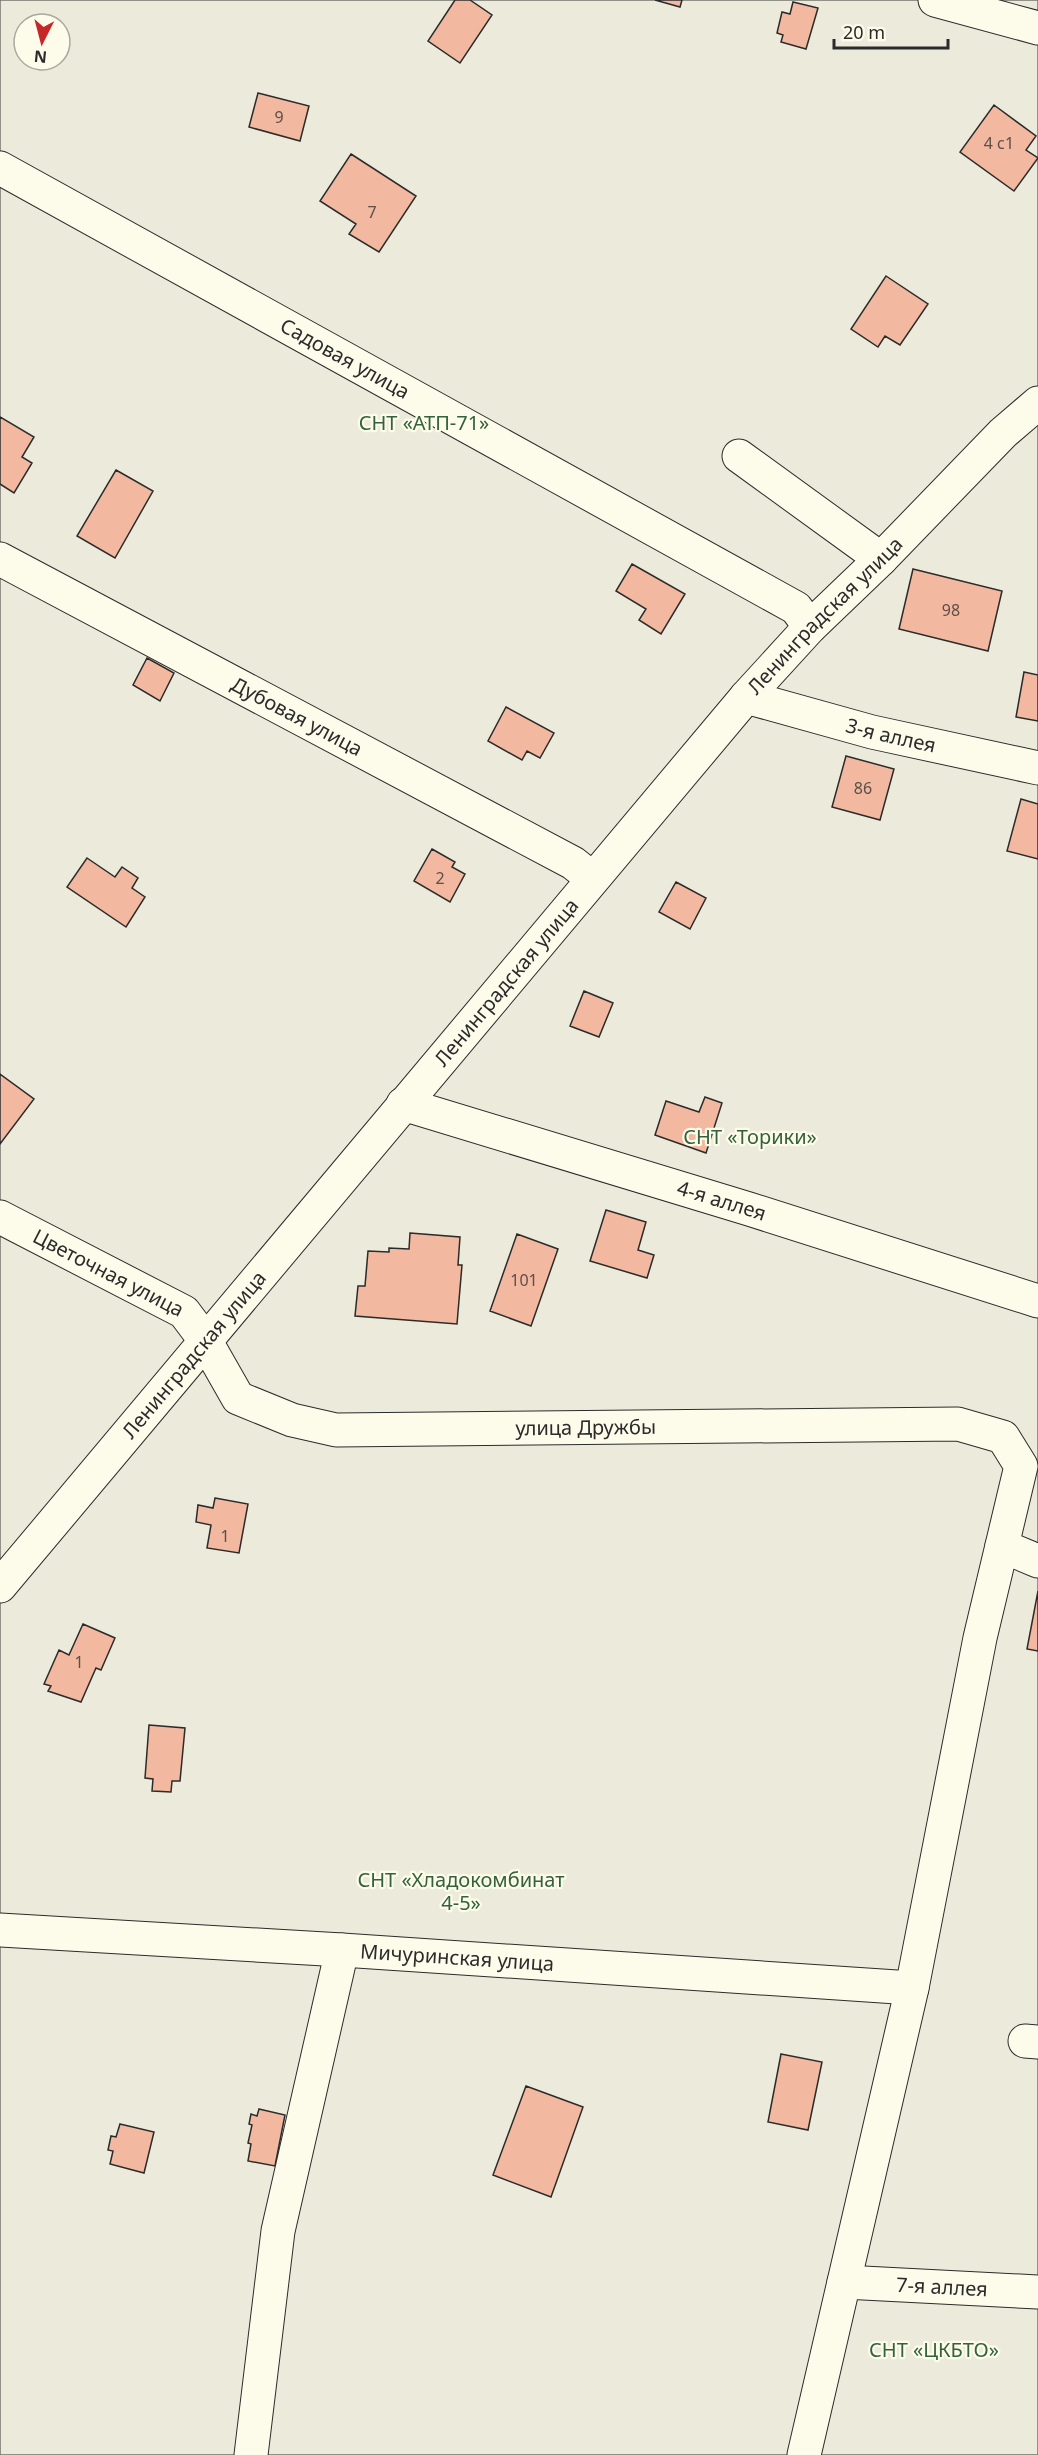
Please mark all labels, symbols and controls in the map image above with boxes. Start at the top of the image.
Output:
north arrow [12,12,72,72]
scale bar [834,12,948,50]
text: 20 m [843,20,885,44]
text: N [33,45,48,69]
house number: 9 [274,106,284,128]
house number: 4 с1 [984,132,1014,154]
house number: 7 [367,201,377,223]
street label: Садовая улица [276,312,415,405]
park label: СНТ «АТП-71» [359,409,489,436]
street label: Ленинградская улица [741,531,908,700]
house number: 98 [942,599,960,621]
street label: Дубовая улица [227,670,367,762]
street label: 3-я аллея [843,711,939,758]
house number: 86 [854,777,872,799]
house number: 2 [435,867,445,889]
street label: Ленинградская улица [428,893,584,1072]
park label: СНТ «Торики» [683,1123,817,1150]
street label: 4-я аллея [674,1174,770,1227]
street label: Цветочная улица [29,1222,189,1323]
street label: Ленинградская улица [116,1265,272,1444]
house number: 101 [510,1269,538,1291]
street label: улица Дружбы [515,1413,656,1441]
house number: 1 [220,1525,230,1547]
house number: 1 [74,1651,84,1673]
park label: СНТ «Хладокомбинат 4-5» [357,1866,565,1916]
street label: Мичуринская улица [359,1937,555,1977]
street label: 7-я аллея [895,2271,988,2302]
park label: СНТ «ЦКБТО» [869,2336,999,2363]

